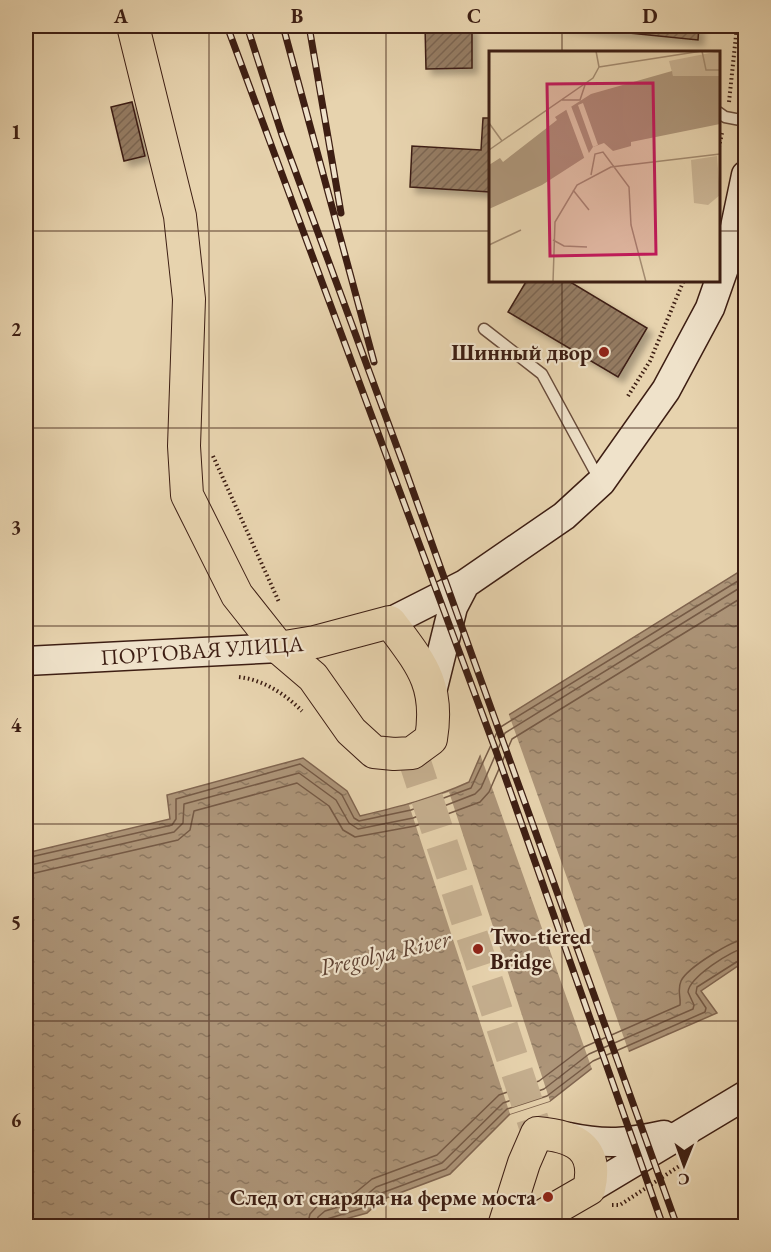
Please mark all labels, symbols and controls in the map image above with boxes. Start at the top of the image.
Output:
text: A [113,3,129,29]
text: B [291,3,303,29]
text: C [467,3,481,29]
text: D [642,3,658,29]
inset map [489,51,720,282]
text: 1 [11,119,21,145]
text: 2 [11,316,22,342]
place label: Шинный двор [451,338,592,367]
marker: Шинный двор [597,345,611,359]
text: 3 [11,514,21,540]
street label: ПОРТОВАЯ УЛИЦА [99,629,305,672]
text: 4 [11,712,22,738]
text: 5 [11,909,21,935]
water label: Pregolya River [316,922,455,983]
place label: Two-tiered Bridge [490,922,591,976]
marker: Two-tiered Bridge [471,942,485,956]
text: 6 [11,1107,22,1133]
north arrow [654,1135,714,1195]
text: С [678,1169,690,1190]
place label: След от снаряда на ферме моста [230,1183,536,1212]
marker: След от снаряда на ферме моста [541,1190,555,1204]

